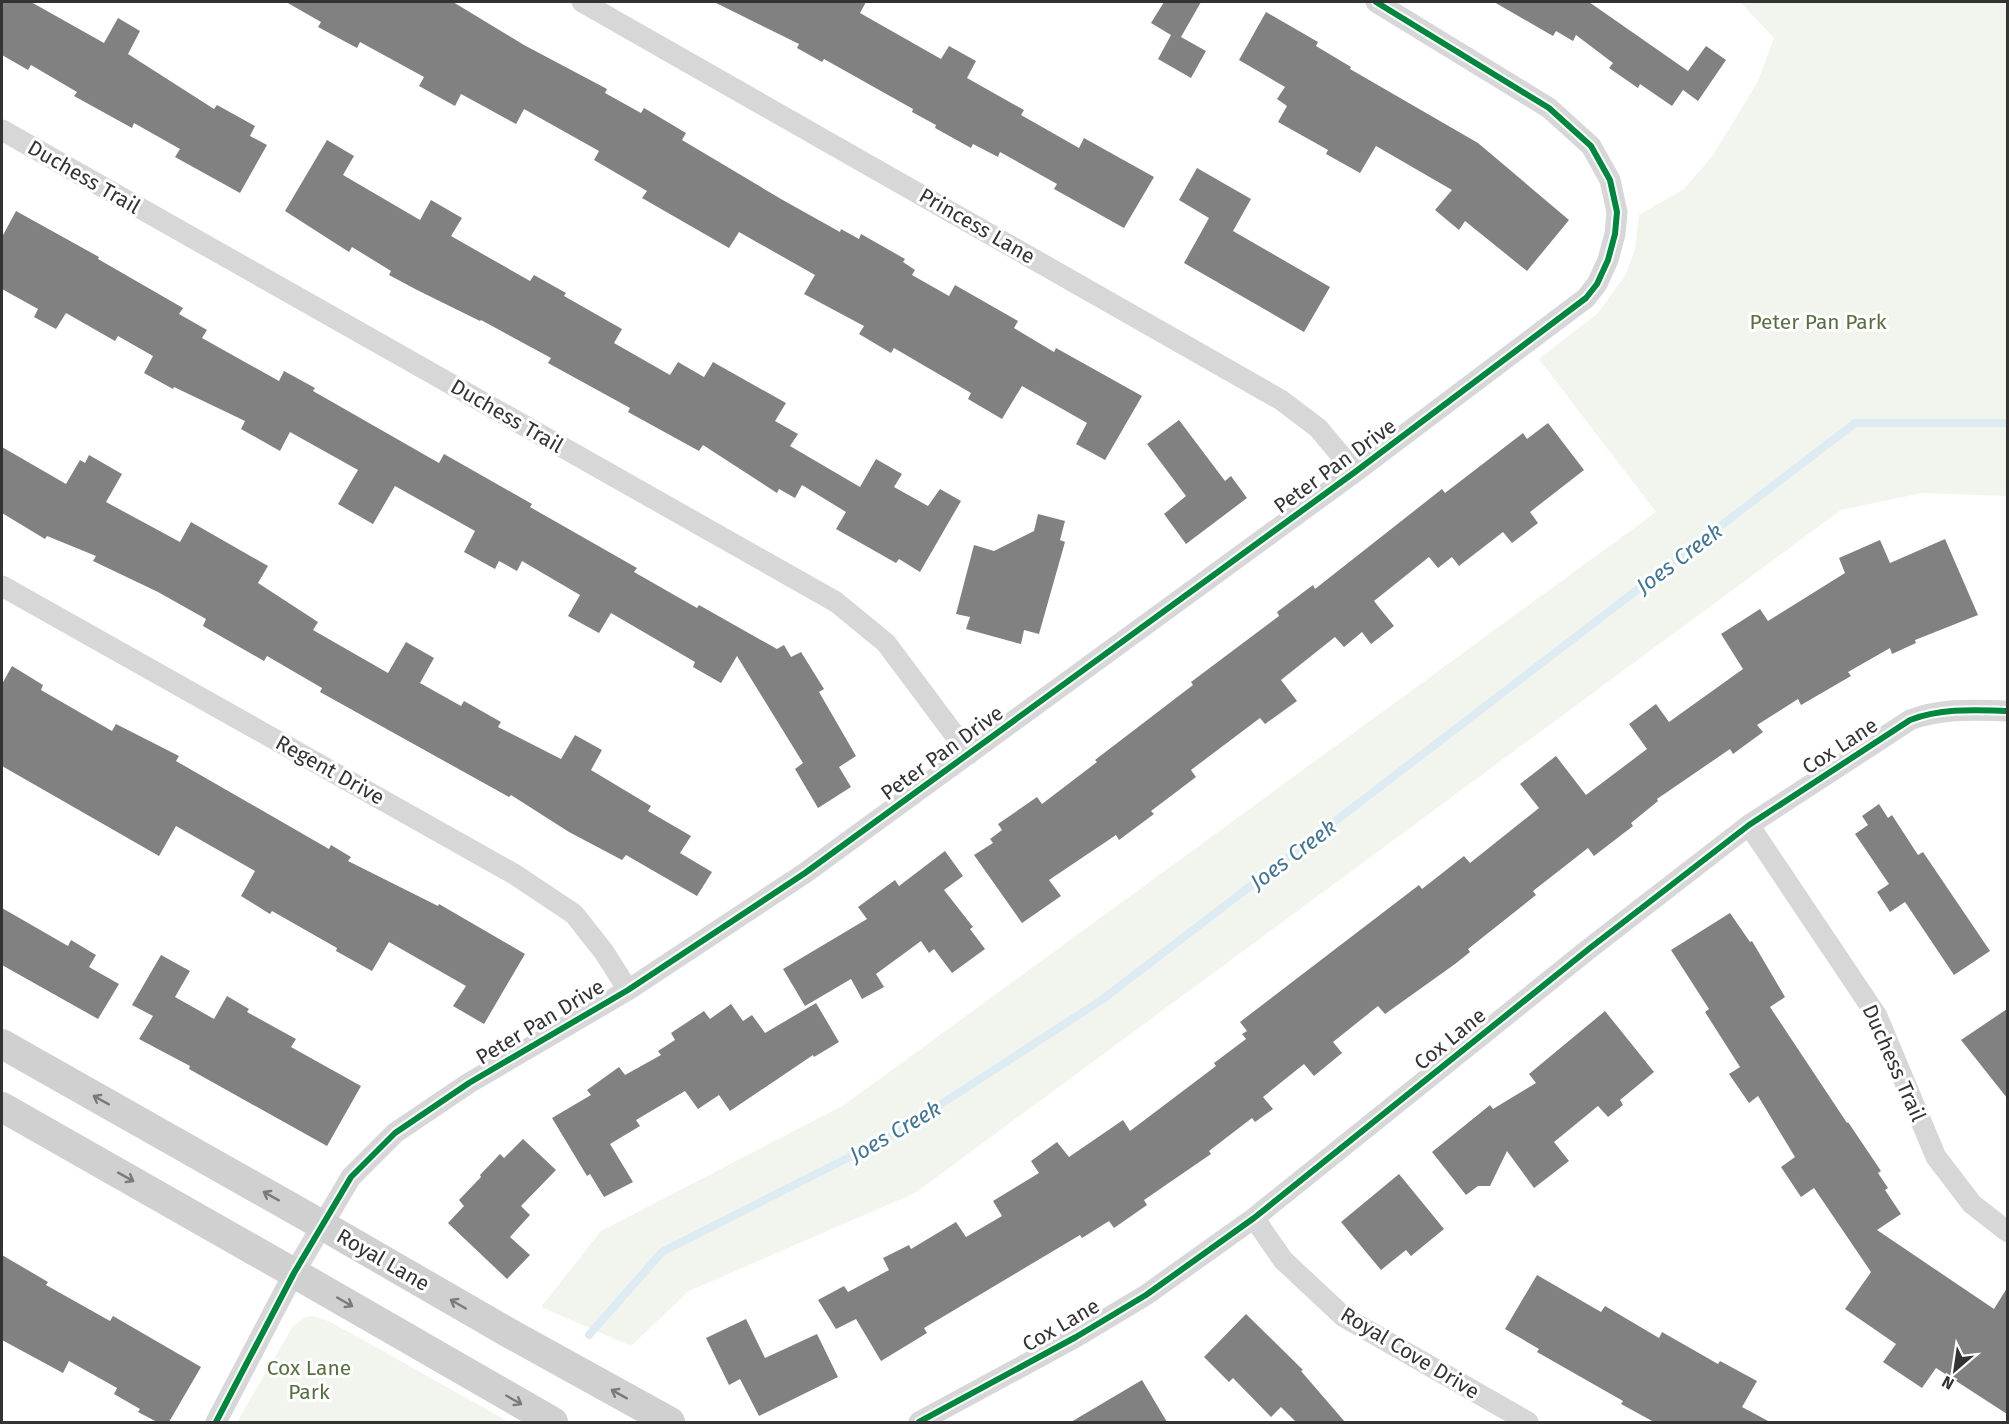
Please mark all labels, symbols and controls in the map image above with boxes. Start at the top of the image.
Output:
street label: Duchess Trail [23,134,145,220]
street label: Princess Lane [914,182,1040,270]
park label: Peter Pan Park [1749,309,1887,335]
street label: Duchess Trail [446,373,568,459]
street label: Peter Pan Drive [1269,413,1401,519]
water label: Joes Creek [1630,517,1728,600]
street label: Peter Pan Drive [876,700,1008,806]
street label: Cox Lane [1797,712,1883,780]
street label: Regent Drive [271,729,389,811]
water label: Joes Creek [1244,813,1342,896]
street label: Peter Pan Drive [471,974,609,1070]
street label: Duchess Trail [1857,1000,1931,1126]
street label: Cox Lane [1409,1002,1491,1076]
one-way arrow [93,1094,110,1106]
water label: Joes Creek [844,1095,946,1169]
one-way arrow [116,1172,134,1183]
one-way arrow [263,1190,280,1202]
street label: Royal Lane [332,1223,434,1297]
street label: Cox Lane [1018,1293,1104,1357]
one-way arrow [336,1296,353,1308]
one-way arrow [450,1297,467,1309]
street label: Royal Cove Drive [1336,1301,1484,1405]
north arrow [1925,1340,1985,1400]
park label: Cox Lane Park [267,1355,351,1405]
text: N [1939,1372,1957,1394]
one-way arrow [611,1388,629,1399]
one-way arrow [505,1394,522,1406]

